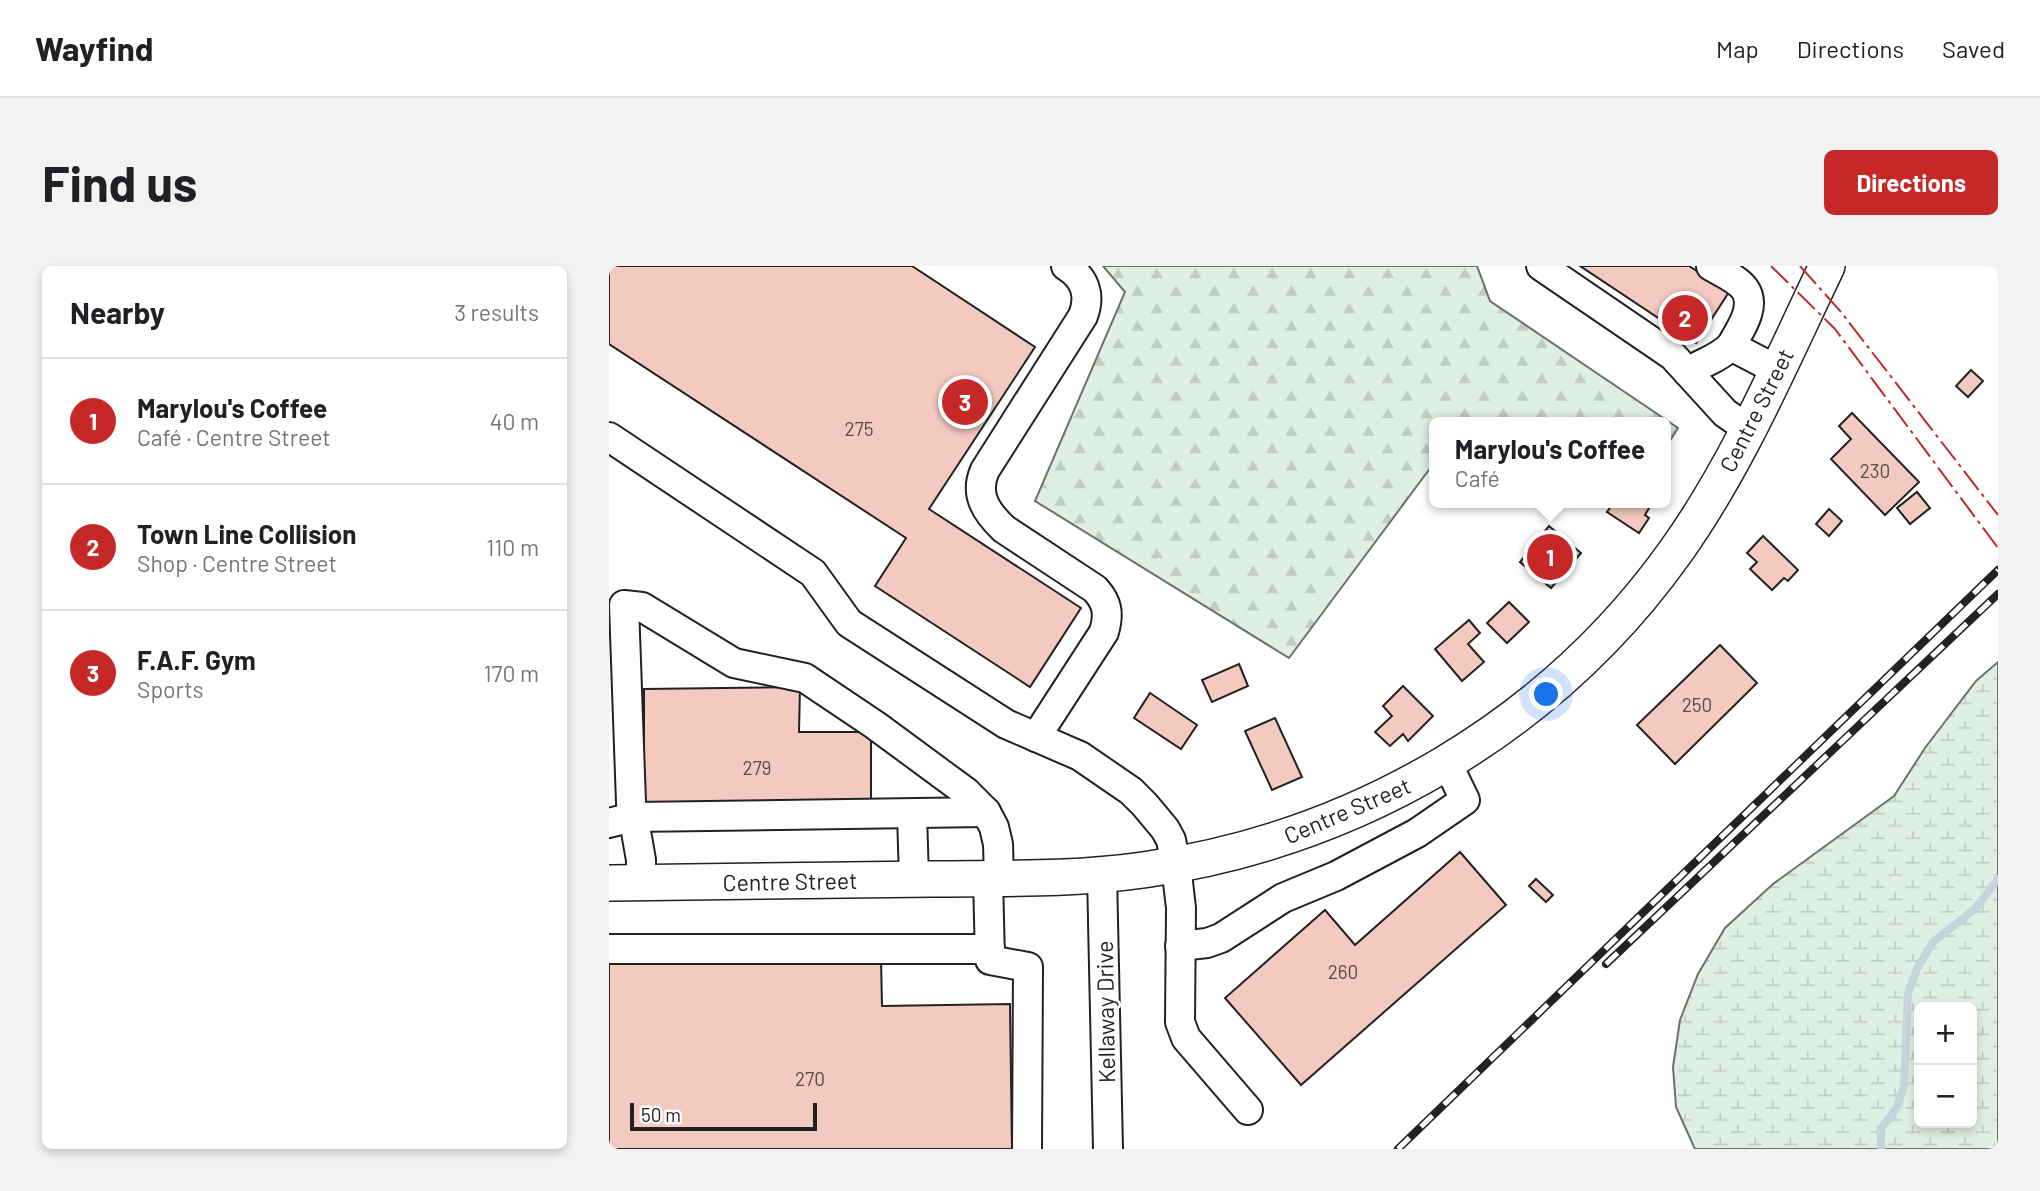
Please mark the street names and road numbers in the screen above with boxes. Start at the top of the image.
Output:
street label: Centre Street [1713,344,1799,476]
street label: Centre Street [1279,771,1415,849]
street label: Centre Street [722,866,858,896]
street label: Kellaway Drive [1090,940,1120,1084]

